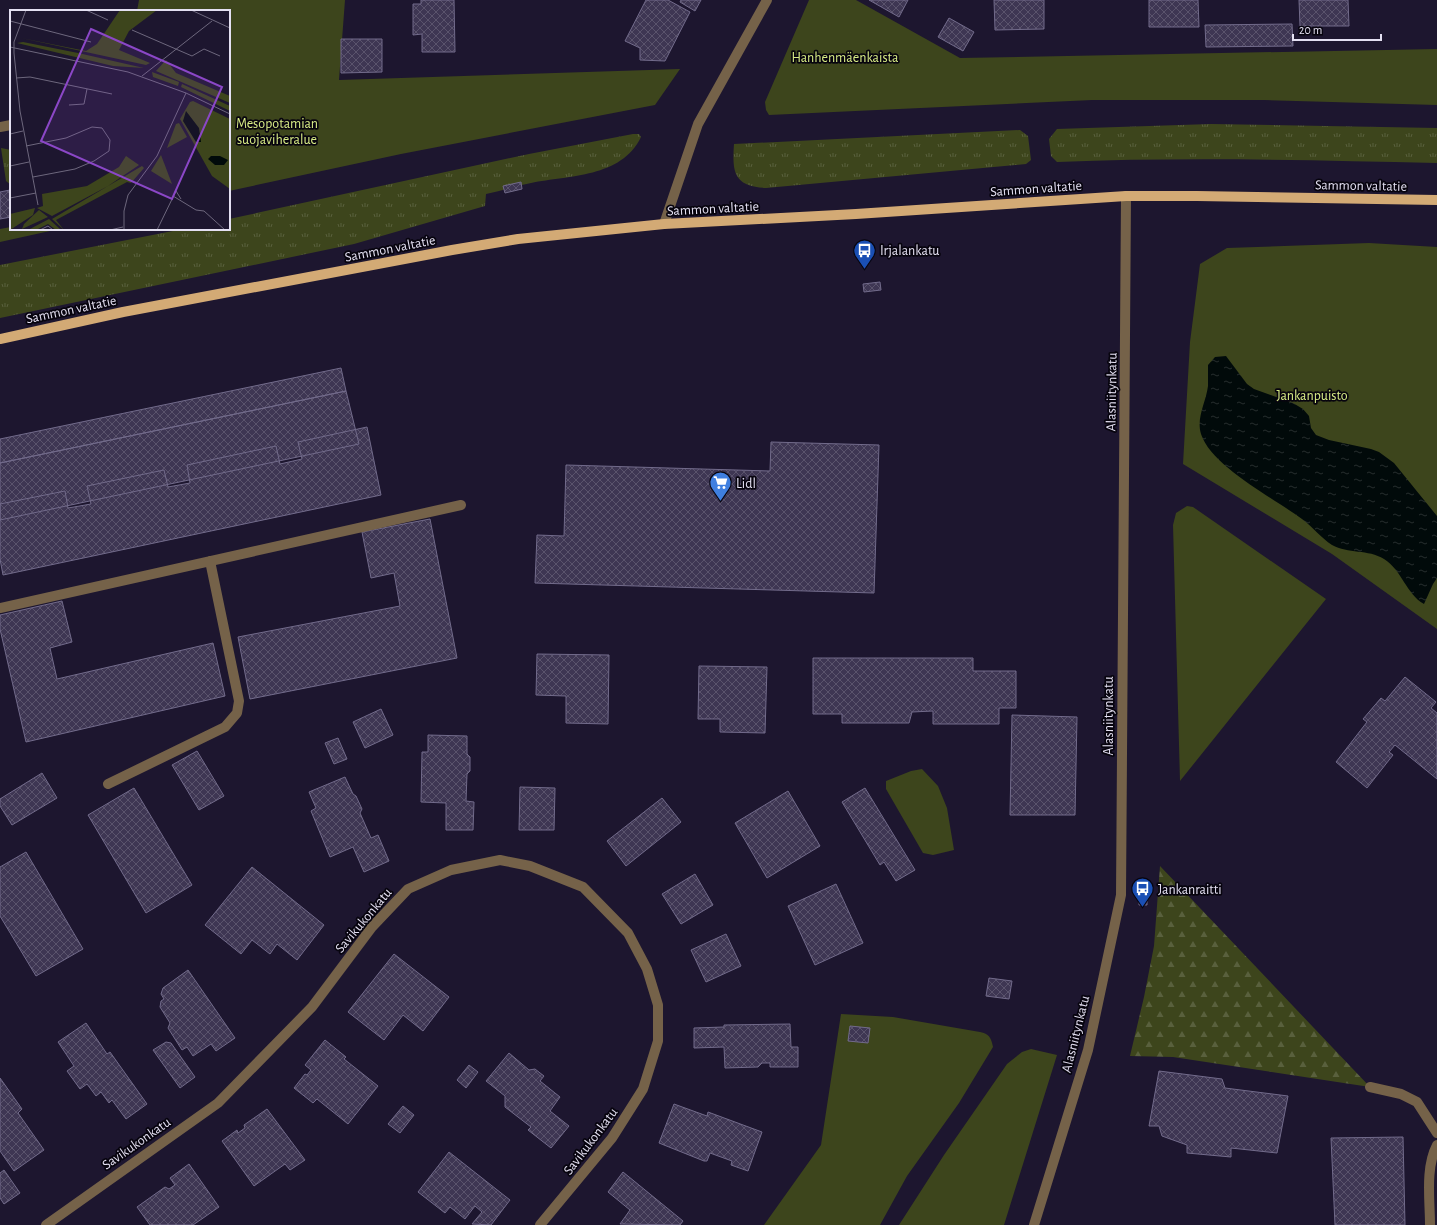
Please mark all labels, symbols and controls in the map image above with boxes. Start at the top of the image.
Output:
inset map [10,10,230,230]
scale bar [1293,16,1381,42]
text: 20 m [1299,24,1322,36]
park label: Hanhenmäenkaista [791,51,899,65]
park label: Mesopotamian suojaviheralue [236,117,318,147]
street label: Sammon valtatie [1315,178,1407,194]
street label: Sammon valtatie [990,179,1082,199]
street label: Sammon valtatie [667,200,759,218]
street label: Sammon valtatie [344,233,437,265]
bus stop icon: Irjalankatu [851,237,877,270]
place label: Irjalankatu [880,244,940,258]
street label: Sammon valtatie [25,294,118,326]
street label: Alasniitynkatu [1104,352,1120,432]
park label: Jankanpuisto [1276,389,1348,403]
supermarket icon: Lidl [708,470,734,503]
place label: Lidl [736,477,756,491]
street label: Alasniitynkatu [1102,676,1116,756]
bus stop icon: Jankanraitti [1130,876,1156,909]
place label: Jankanraitti [1158,883,1222,897]
street label: Savikukonkatu [333,886,395,956]
street label: Alasniitynkatu [1060,994,1092,1074]
street label: Savikukonkatu [561,1106,620,1178]
street label: Savikukonkatu [100,1115,173,1172]

